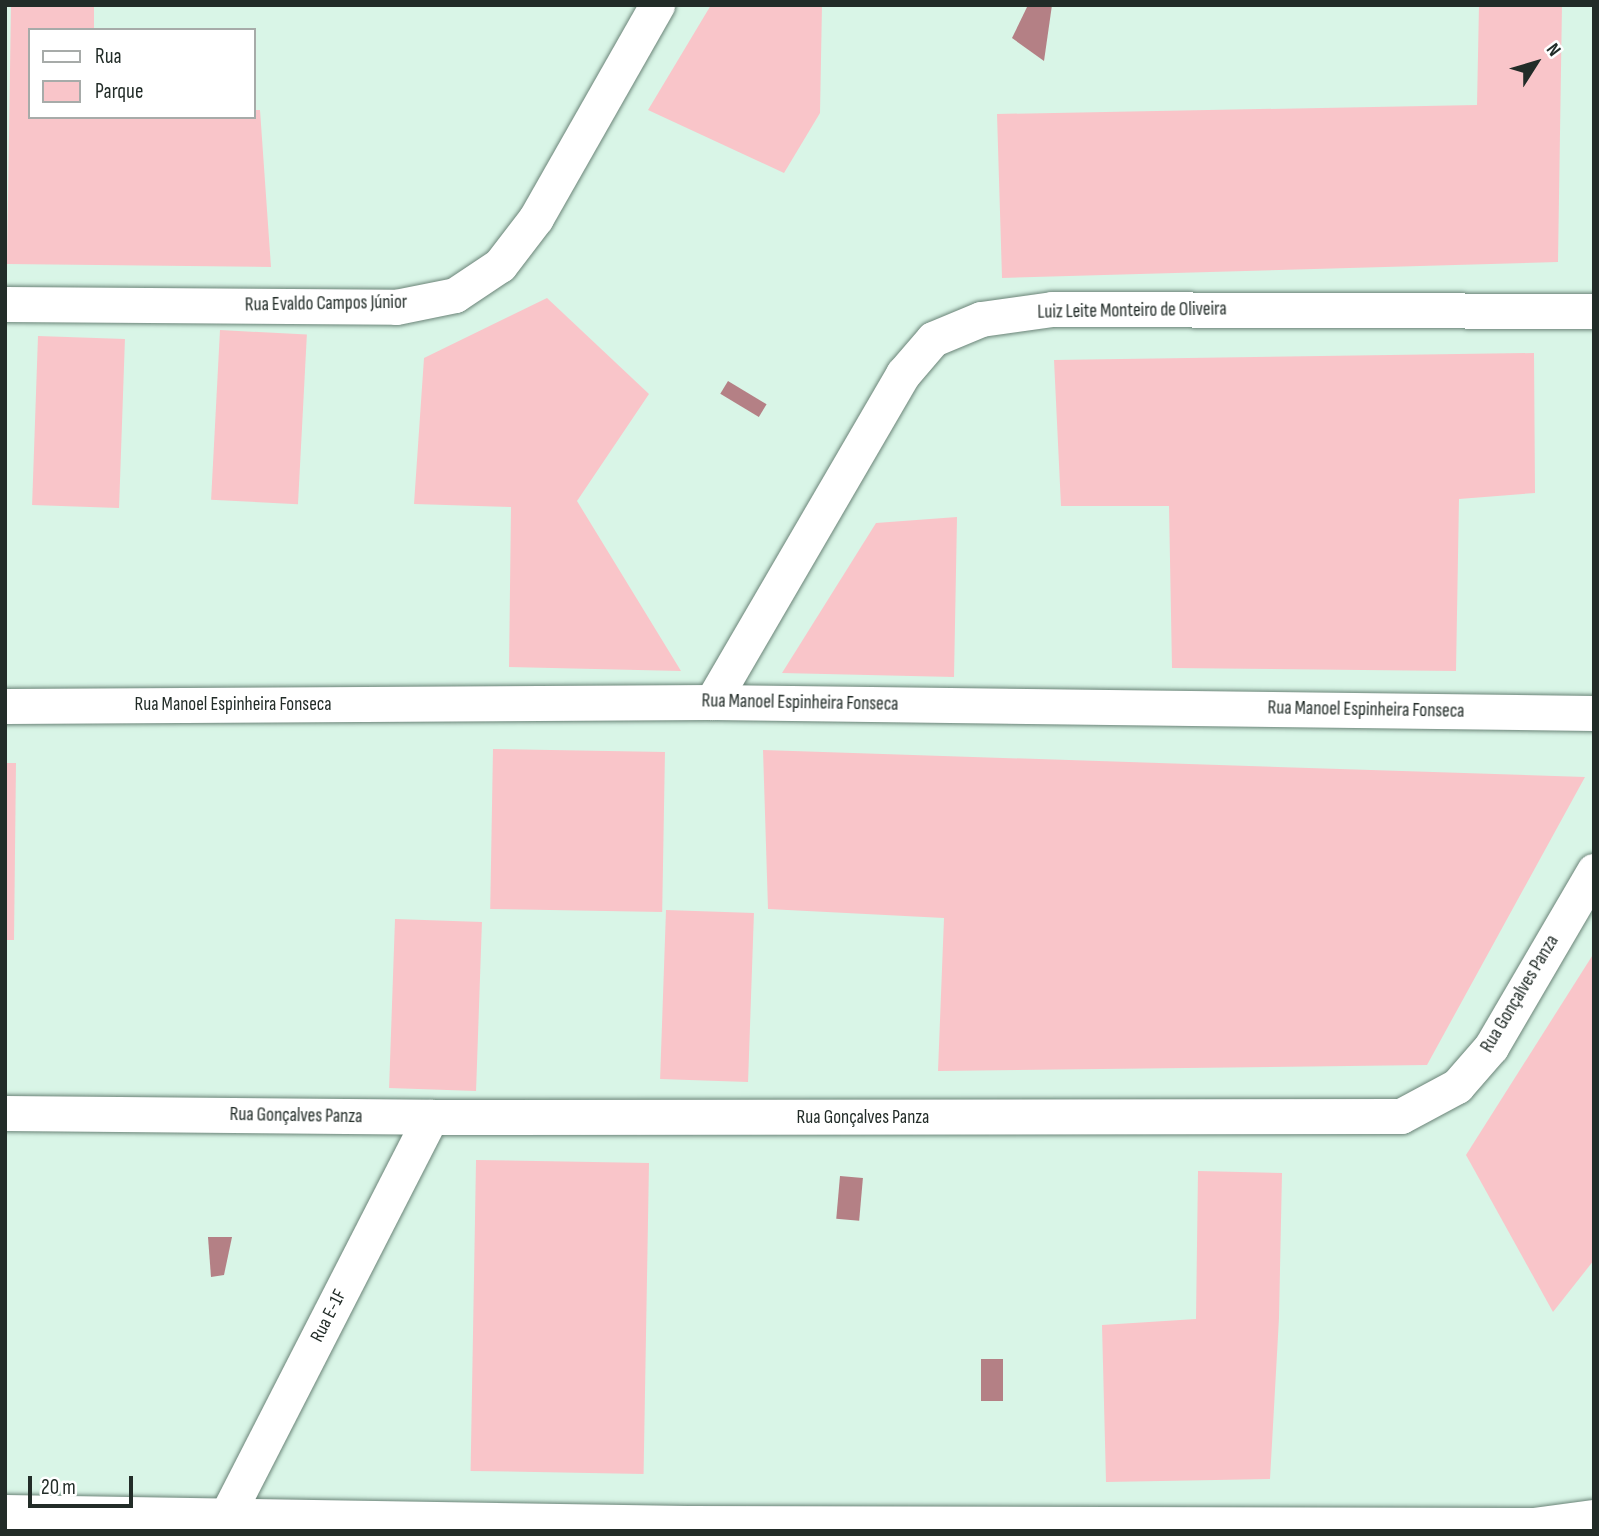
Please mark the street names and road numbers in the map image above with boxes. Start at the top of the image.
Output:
street label: Rua Evaldo Campos Júnior [245,291,407,317]
street label: Luiz Leite Monteiro de Oliveira [1037,298,1227,324]
street label: Rua Manoel Espinheira Fonseca [701,690,899,716]
street label: Rua Manoel Espinheira Fonseca [135,694,331,716]
street label: Rua Manoel Espinheira Fonseca [1267,697,1465,723]
street label: Rua Gonçalves Panza [1476,931,1564,1057]
street label: Rua Gonçalves Panza [229,1103,363,1129]
street label: Rua Gonçalves Panza [797,1107,929,1129]
street label: Rua E-1F [306,1286,352,1346]

